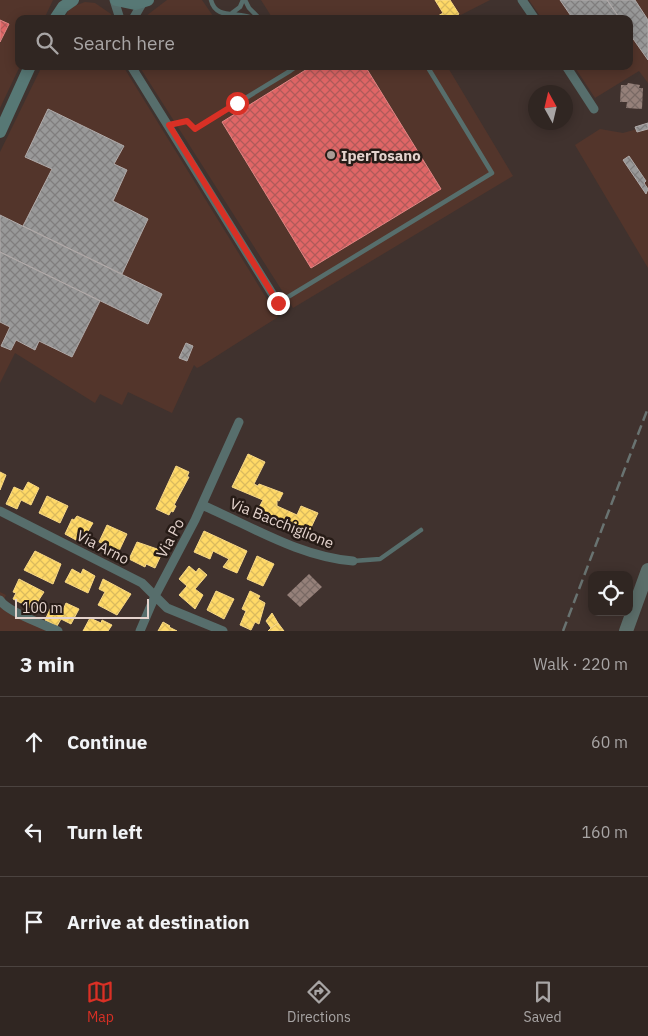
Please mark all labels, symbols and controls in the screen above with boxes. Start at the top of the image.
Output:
search box [15,15,633,70]
icon: search [33,29,61,57]
text: Search here [73,31,175,55]
north arrow [528,85,573,130]
route start [226,92,249,115]
place label: IperTosano [341,146,421,165]
marker: IperTosano [325,149,337,161]
route end [267,292,290,315]
street label: Via Bacchiglione [227,494,337,552]
street label: Via Po [152,515,188,561]
street label: Via Arno [74,526,132,568]
map controls [588,571,633,616]
button: locate [588,571,633,616]
scale bar [15,596,149,619]
text: 100 m [22,599,63,617]
text: 3 min [20,650,75,678]
text: Walk · 220 m [533,654,628,674]
icon: ahead [20,728,48,756]
text: Continue [67,730,147,754]
text: 60 m [591,732,628,752]
icon: left [20,818,48,846]
text: Turn left [67,820,143,844]
text: 160 m [581,822,628,842]
icon: arrive [20,908,48,936]
text: Arrive at destination [67,910,250,934]
tab: Map [86,978,114,1026]
tab: Directions [287,978,351,1026]
tab: Saved [524,978,562,1026]

